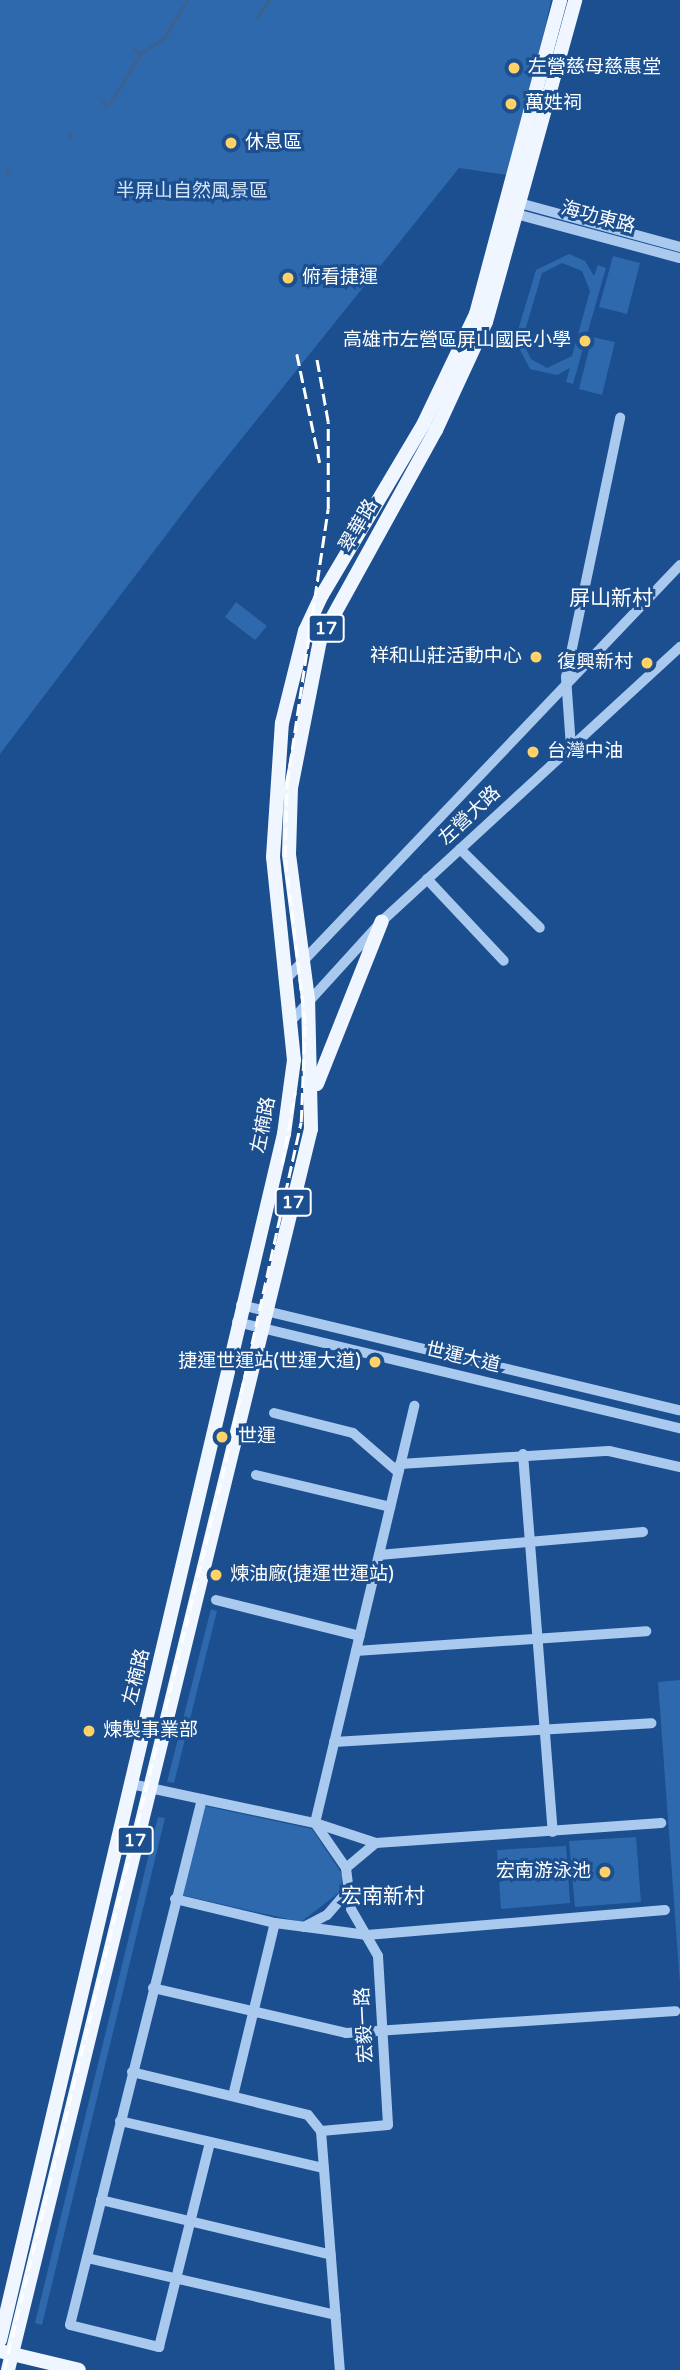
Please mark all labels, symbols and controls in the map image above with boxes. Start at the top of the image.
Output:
place label: 左營慈母慈惠堂 [528,57,661,79]
marker: 左營慈母慈惠堂 [506,60,522,76]
place label: 萬姓祠 [525,93,582,115]
marker: 萬姓祠 [503,96,519,112]
place label: 休息區 [245,132,302,154]
marker: 休息區 [223,135,239,151]
park label: 半屏山自然風景區 [116,181,268,203]
street label: 海功東路 [558,197,638,239]
place label: 俯看捷運 [302,267,378,289]
marker: 俯看捷運 [280,270,296,286]
place label: 高雄市左營區屏山國民小學 [343,330,571,352]
marker: 高雄市左營區屏山國民小學 [577,333,593,349]
street label: 翠華路 [335,496,383,556]
district label: 屏山新村 [569,586,653,612]
road number: 17 [307,614,345,642]
place label: 祥和山莊活動中心 [370,646,522,668]
marker: 祥和山莊活動中心 [528,649,544,665]
place label: 復興新村 [557,652,633,674]
marker: 復興新村 [639,655,655,671]
place label: 台灣中油 [547,741,623,763]
marker: 台灣中油 [525,744,541,760]
street label: 左營大路 [434,782,506,850]
street label: 左楠路 [247,1095,281,1155]
road number: 17 [274,1188,312,1217]
street label: 世運大道 [423,1338,503,1378]
place label: 捷運世運站(世運大道) [178,1351,361,1373]
marker: 捷運世運站(世運大道) [367,1354,383,1370]
place label: 世運 [238,1426,276,1448]
marker: 世運 [212,1427,232,1447]
place label: 煉油廠(捷運世運站) [230,1564,394,1586]
marker: 煉油廠(捷運世運站) [208,1567,224,1583]
street label: 左楠路 [119,1647,155,1707]
place label: 煉製事業部 [103,1720,198,1742]
marker: 煉製事業部 [81,1723,97,1739]
road number: 17 [116,1826,154,1854]
place label: 宏南游泳池 [496,1861,591,1883]
marker: 宏南游泳池 [597,1864,613,1880]
district label: 宏南新村 [341,1884,425,1910]
street label: 宏毅一路 [352,1986,378,2064]

